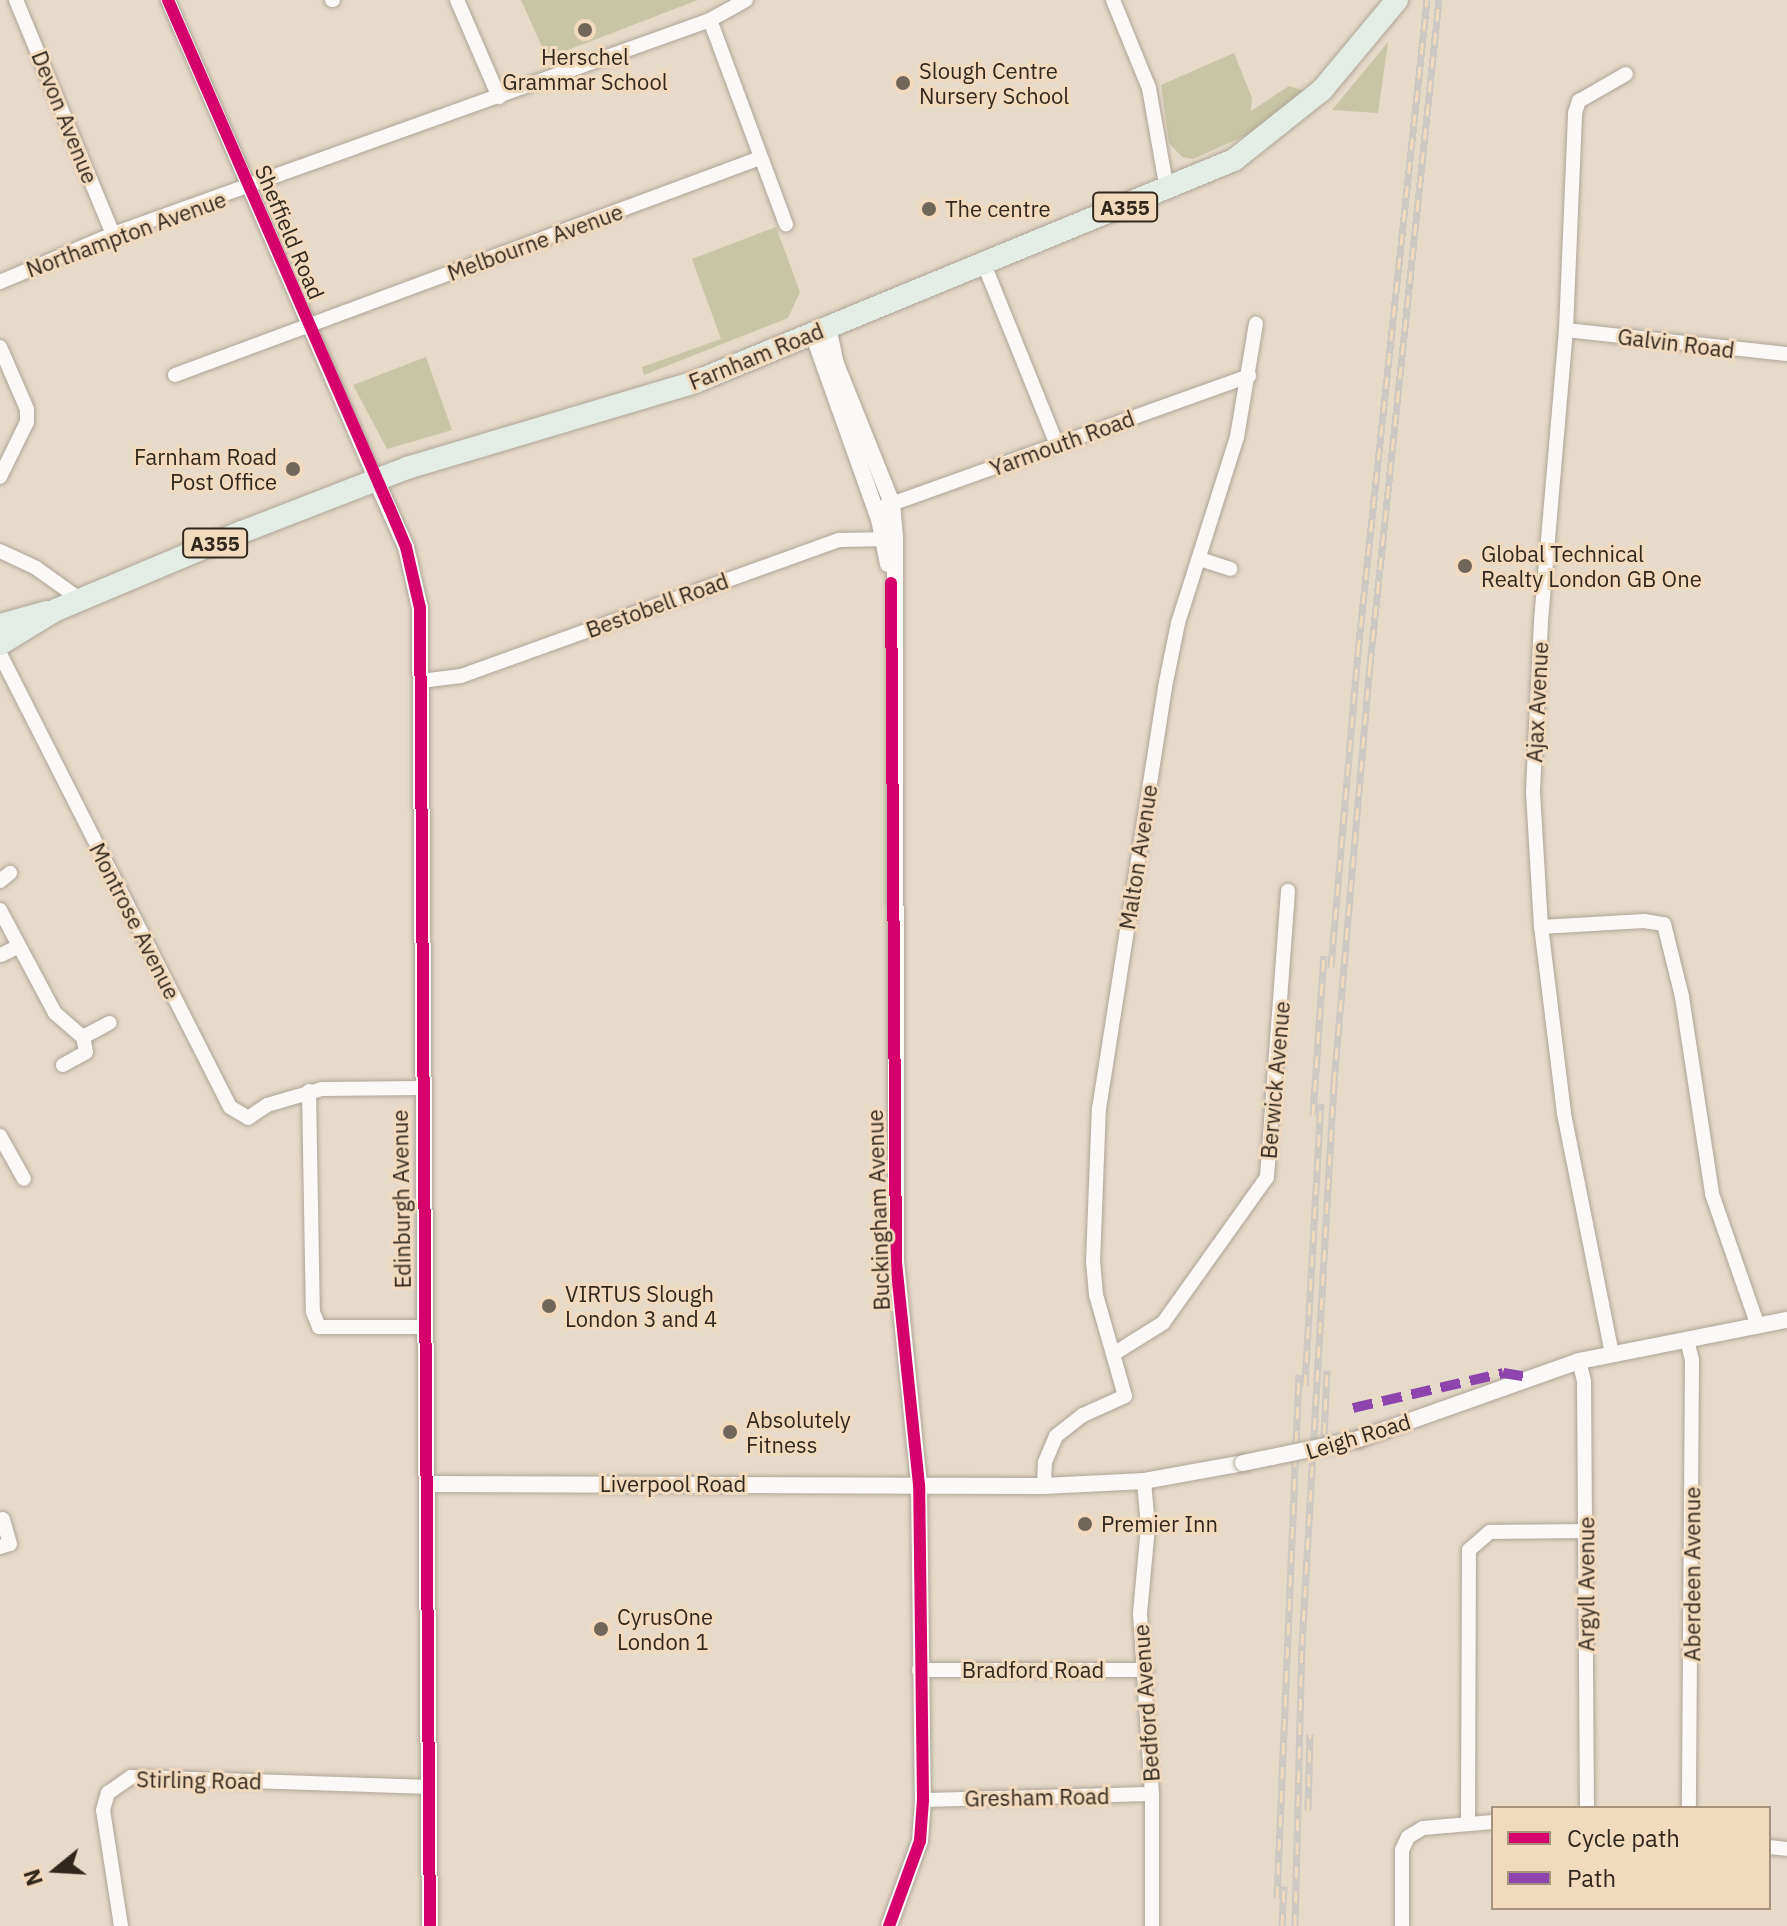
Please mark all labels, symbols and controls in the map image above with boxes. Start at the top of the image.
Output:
marker: Herschel Grammar School [576,21,594,39]
place label: Herschel Grammar School [502,43,668,94]
street label: Devon Avenue [26,47,104,187]
place label: Slough Centre Nursery School [919,57,1069,108]
marker: Slough Centre Nursery School [894,74,912,92]
street label: Sheffield Road [250,161,330,303]
street label: Northampton Avenue [22,186,230,282]
road number: A355 [1091,191,1159,223]
place label: The centre [945,196,1051,222]
street label: Melbourne Avenue [444,198,626,286]
marker: The centre [920,200,938,218]
street label: Farnham Road [685,317,827,395]
street label: Galvin Road [1616,323,1736,363]
street label: Yarmouth Road [986,405,1138,481]
place label: Farnham Road Post Office [134,443,277,494]
marker: Farnham Road Post Office [284,460,302,478]
road number: A355 [181,527,249,559]
place label: Global Technical Realty London GB One [1481,540,1702,592]
marker: Global Technical Realty London GB One [1456,557,1474,575]
street label: Bestobell Road [582,567,732,643]
street label: Ajax Avenue [1521,641,1553,763]
street label: Malton Avenue [1113,783,1163,931]
street label: Montrose Avenue [84,838,186,1004]
street label: Berwick Avenue [1255,1000,1295,1160]
street label: Edinburgh Avenue [386,1109,416,1289]
street label: Buckingham Avenue [861,1109,895,1311]
place label: VIRTUS Slough London 3 and 4 [565,1280,717,1332]
marker: VIRTUS Slough London 3 and 4 [540,1297,558,1315]
place label: Absolutely Fitness [746,1406,851,1458]
street label: Leigh Road [1302,1408,1414,1464]
marker: Absolutely Fitness [721,1423,739,1441]
street label: Liverpool Road [600,1471,746,1497]
street label: Aberdeen Avenue [1679,1487,1705,1661]
place label: Premier Inn [1101,1511,1218,1537]
marker: Premier Inn [1076,1515,1094,1533]
street label: Argyll Avenue [1573,1517,1599,1651]
place label: CyrusOne London 1 [617,1603,713,1654]
marker: CyrusOne London 1 [592,1620,610,1638]
street label: Bedford Avenue [1127,1623,1165,1783]
street label: Bradford Road [962,1657,1104,1683]
street label: Stirling Road [136,1766,262,1794]
street label: Gresham Road [964,1783,1110,1811]
legend [1491,1806,1771,1910]
text: Cycle path [1567,1822,1680,1854]
north arrow [16,1830,96,1910]
text: Path [1567,1862,1616,1894]
text: N [16,1866,49,1890]

